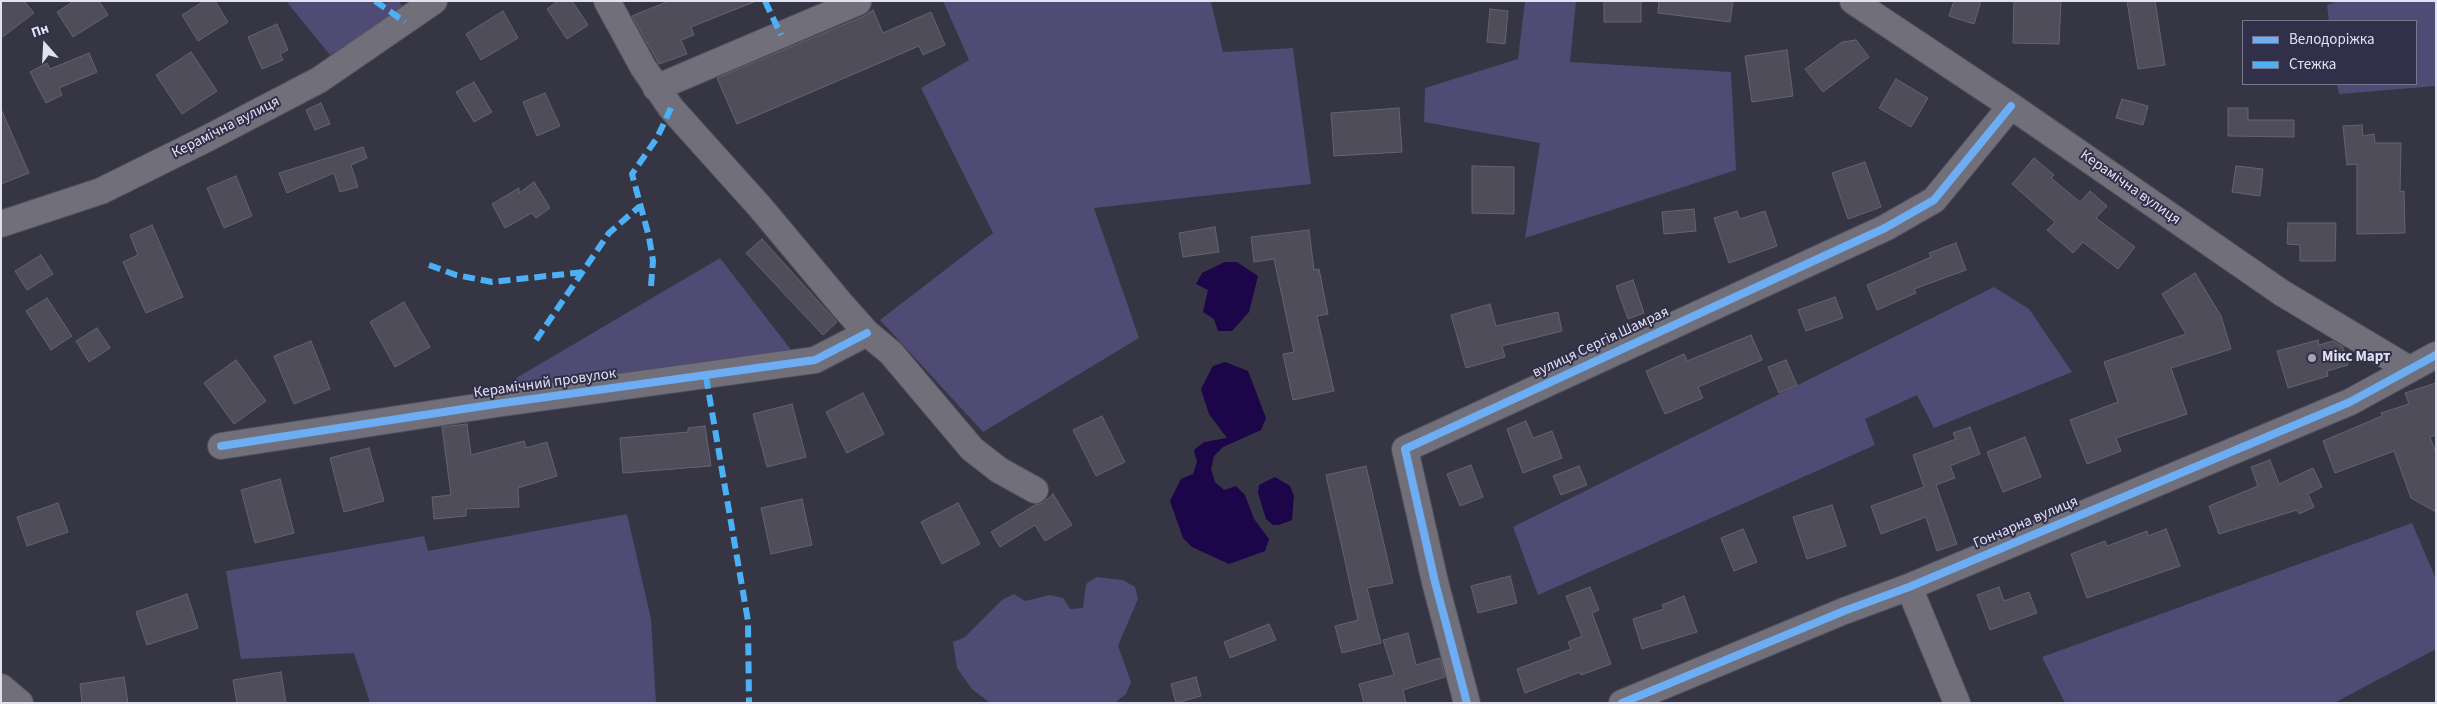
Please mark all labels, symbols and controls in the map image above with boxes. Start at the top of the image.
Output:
text: Пн [29,19,52,43]
north arrow [20,20,70,70]
legend [2242,20,2417,85]
text: Велодоріжка [2289,29,2375,50]
text: Стежка [2289,54,2336,75]
street label: Керамічна вулиця [169,93,283,163]
street label: Керамічна вулиця [2076,147,2184,229]
street label: вулиця Сергія Шамрая [1530,303,1672,383]
place label: Мікс Март [2322,349,2390,367]
marker: Мікс Март [2306,352,2318,364]
street label: Керамічний провулок [473,365,617,403]
street label: Гончарна вулиця [1971,493,2081,553]

